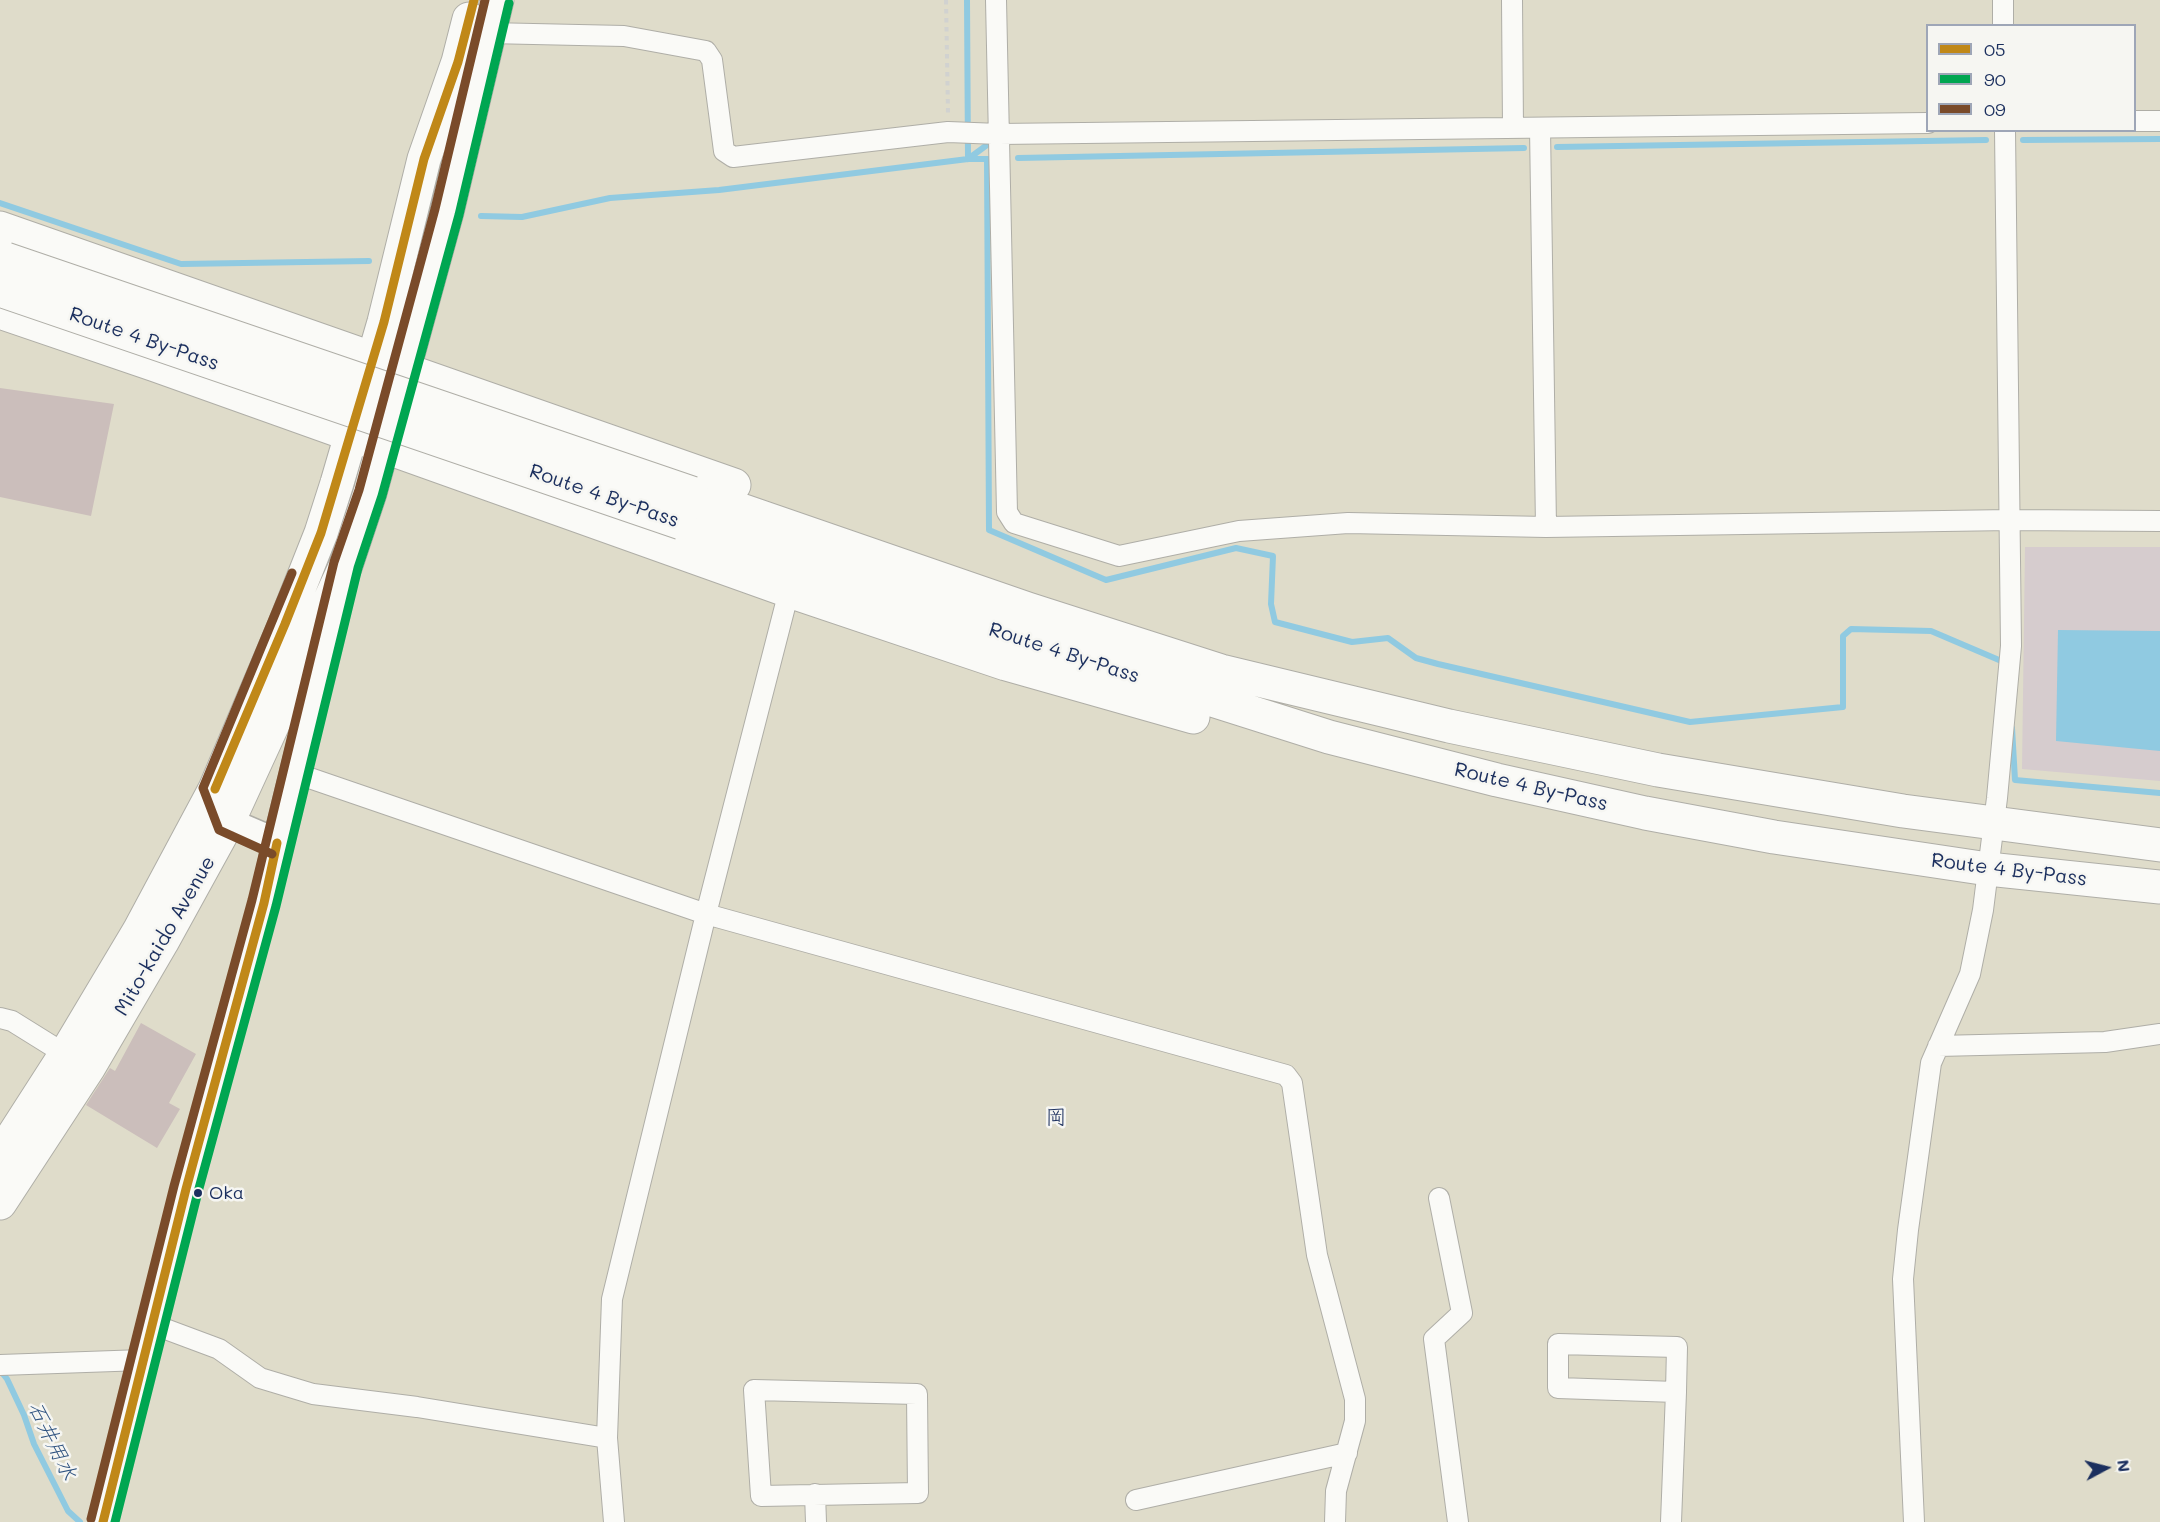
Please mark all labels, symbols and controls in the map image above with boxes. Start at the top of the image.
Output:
legend [1926,24,2136,132]
text: 05 [1984,37,2006,61]
text: 90 [1984,67,2006,91]
text: 09 [1984,97,2006,121]
street label: Route 4 By-Pass [66,302,222,376]
street label: Route 4 By-Pass [526,459,682,533]
street label: Route 4 By-Pass [986,617,1142,689]
street label: Route 4 By-Pass [1452,758,1610,816]
street label: Route 4 By-Pass [1930,849,2088,891]
street label: Mito-kaido Avenue [109,852,221,1020]
district label: 岡 [1046,1105,1066,1131]
place label: Oka [209,1182,244,1204]
marker: Oka [192,1187,204,1199]
water label: 石井用水 [22,1398,82,1484]
north arrow [2076,1438,2136,1498]
text: N [2113,1458,2136,1473]

